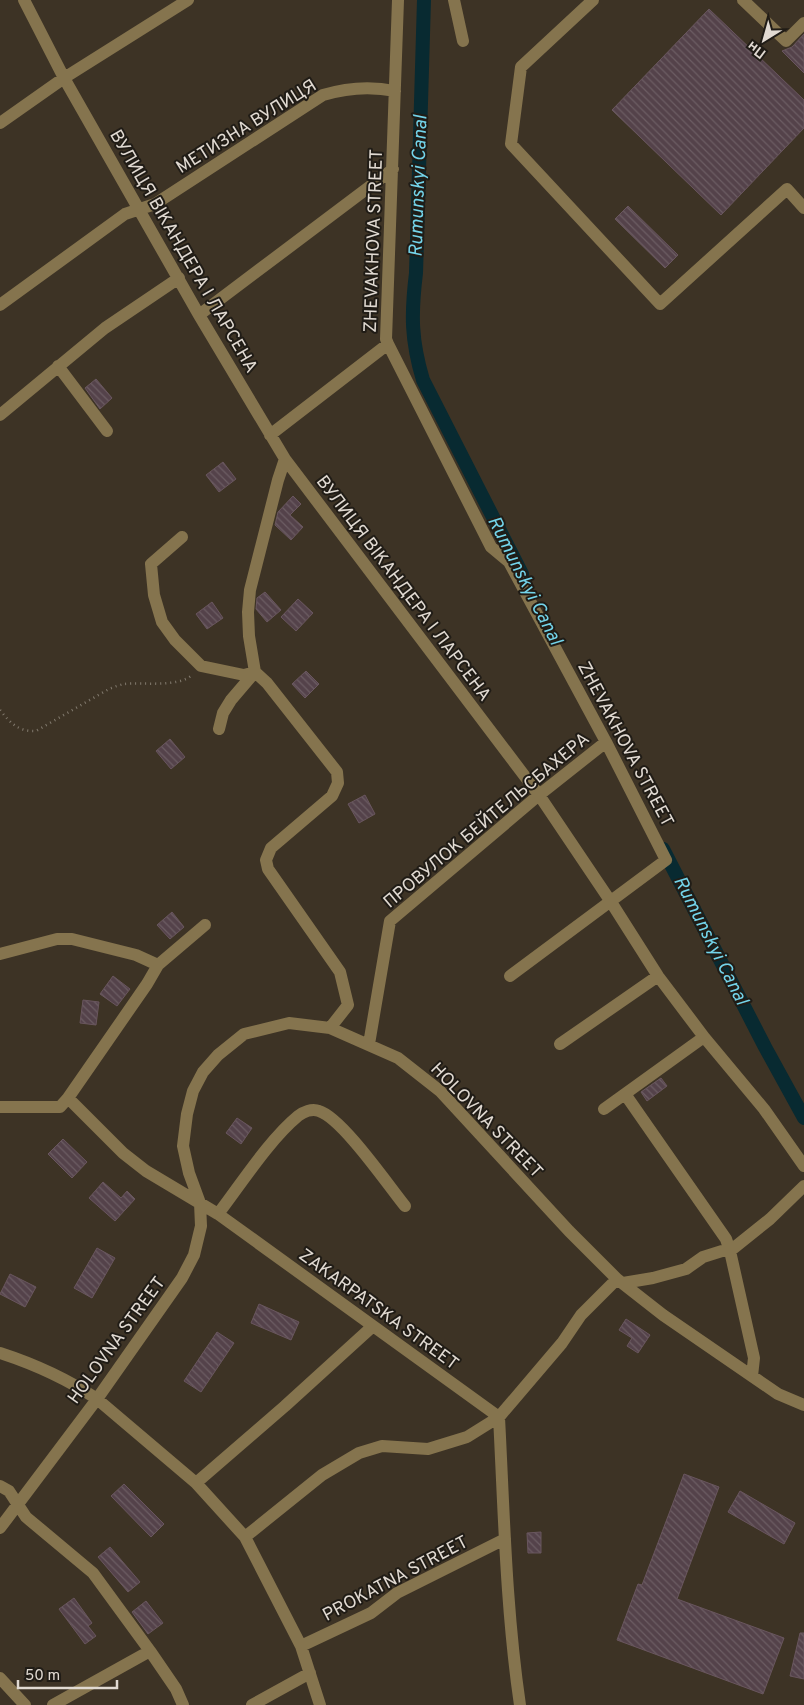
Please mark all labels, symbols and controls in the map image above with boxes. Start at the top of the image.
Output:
north arrow [739,15,789,65]
text: Пн [744,37,770,62]
street label: МЕТИЗНА ВУЛИЦЯ [172,75,321,180]
water label: Rumunskyi Canal [405,114,434,257]
street label: ВУЛИЦЯ ВІКАНДЕРА І ЛАРСЕНА [103,126,262,378]
street label: ZHEVAKHOVA STREET [360,149,389,333]
street label: ВУЛИЦЯ ВІКАНДЕРА І ЛАРСЕНА [310,471,495,707]
water label: Rumunskyi Canal [481,512,568,651]
street label: ZHEVAKHOVA STREET [571,658,678,831]
street label: ПРОВУЛОК БЕЙТЕЛЬСБАХЕРА [378,727,595,914]
water label: Rumunskyi Canal [667,872,754,1011]
street label: HOLOVNA STREET [425,1058,547,1184]
street label: ZAKARPATSKA STREET [294,1244,463,1376]
street label: HOLOVNA STREET [63,1273,171,1409]
street label: PROKATNA STREET [319,1531,472,1627]
scale bar [18,1658,116,1690]
text: 50 m [25,1667,60,1686]

